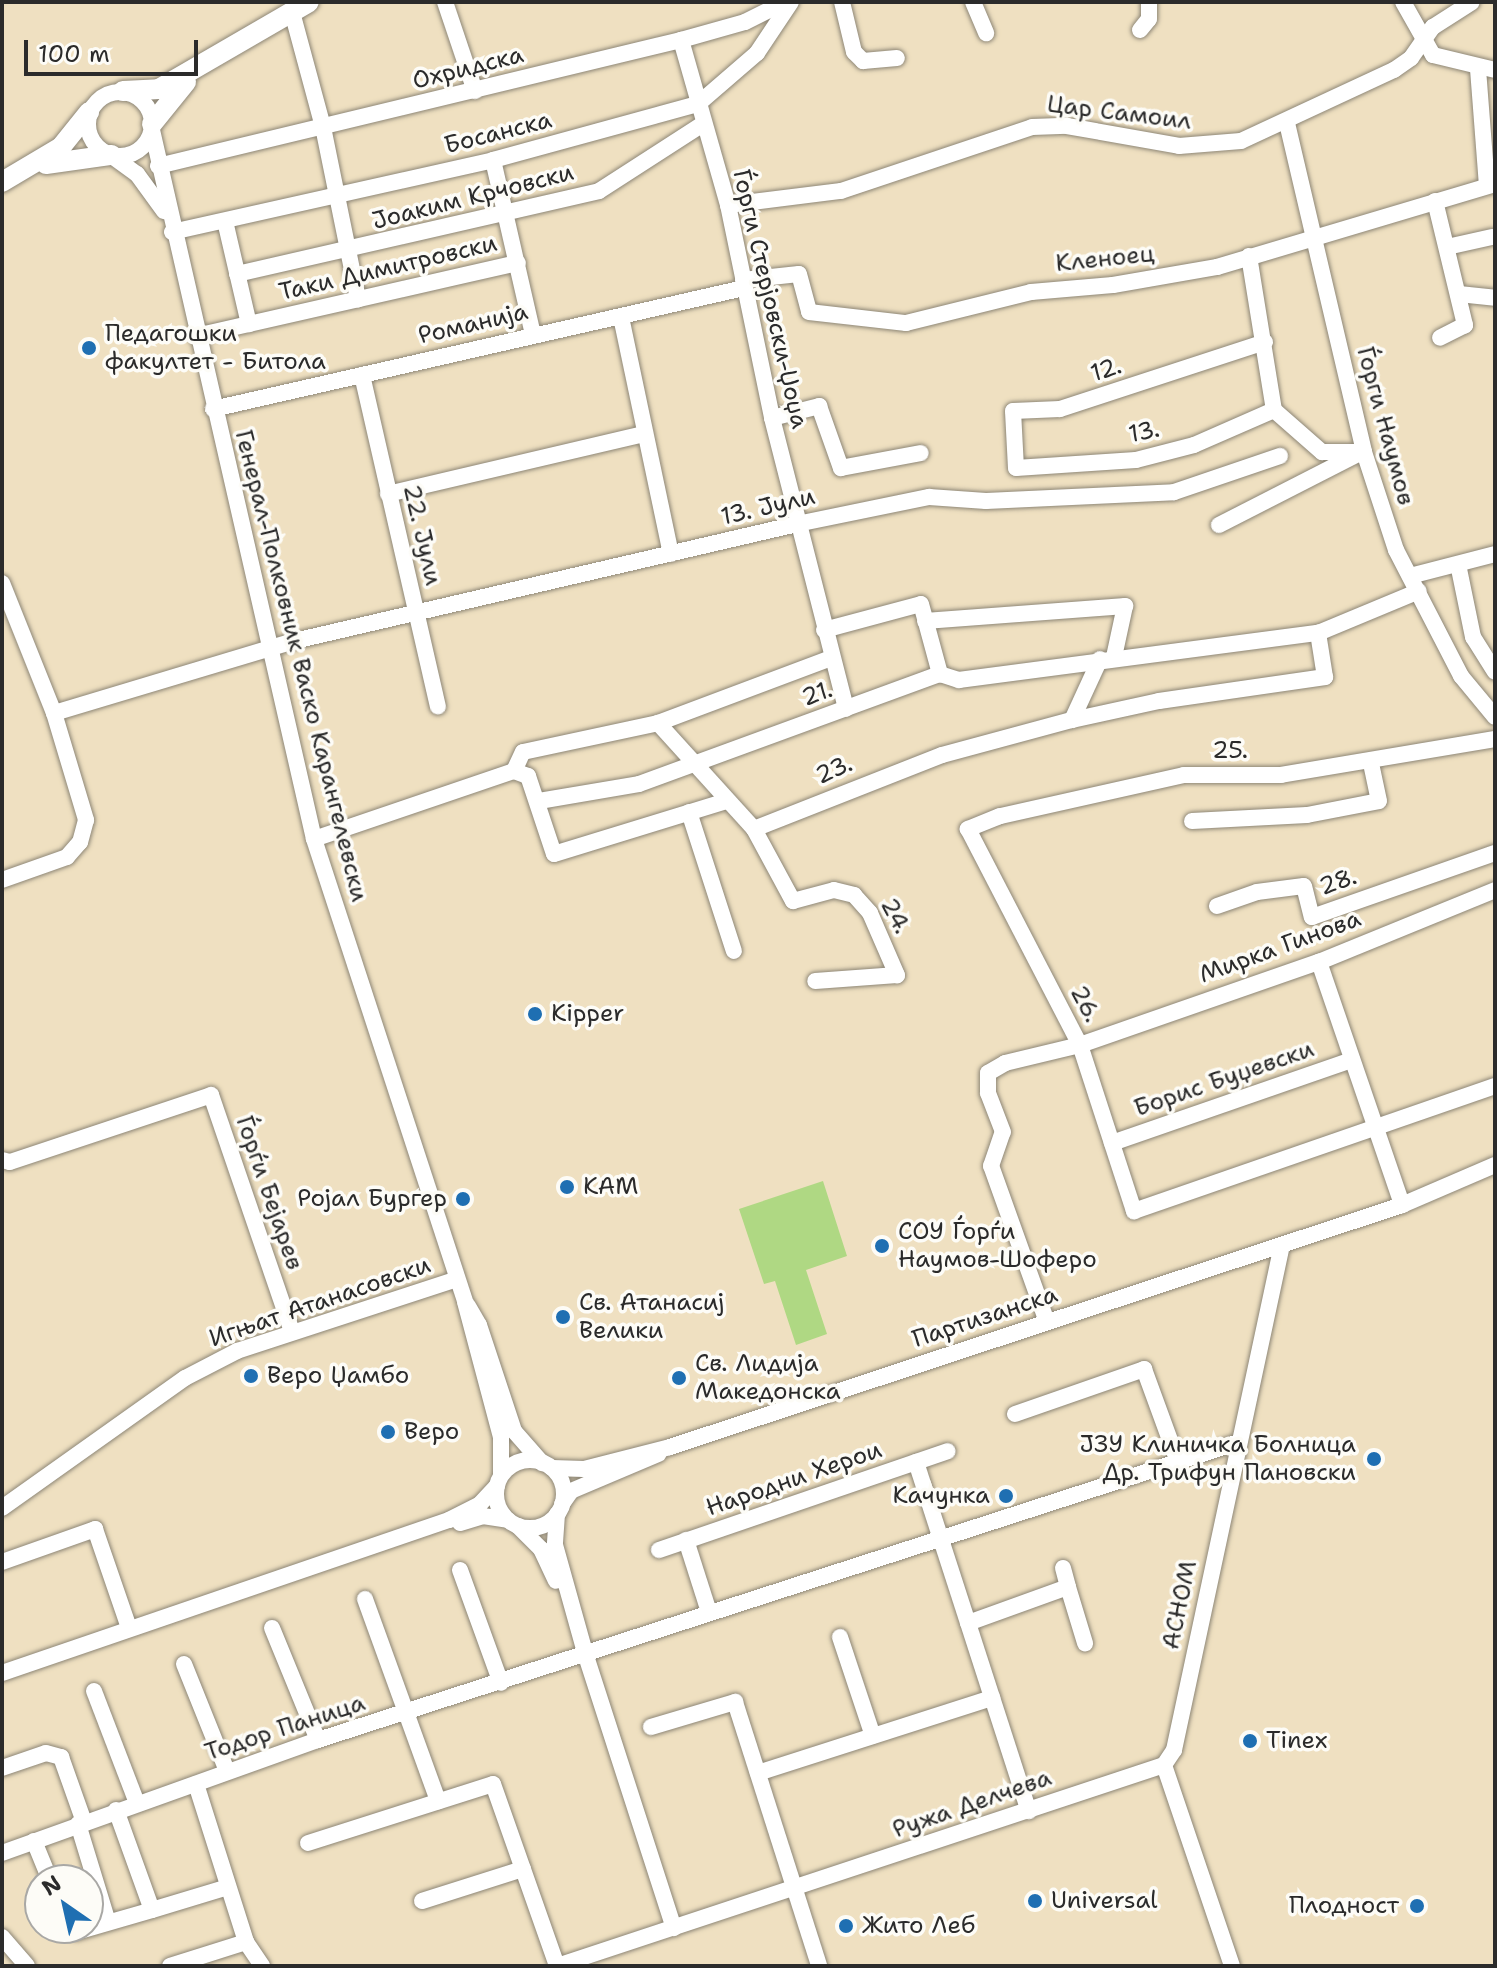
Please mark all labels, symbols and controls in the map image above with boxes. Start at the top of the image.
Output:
scale bar [28,24,202,74]
text: 100 m [38,38,110,70]
street label: Охридска [410,40,526,96]
street label: Цар Самоил [1045,90,1193,136]
street label: Босанска [441,106,555,160]
street label: Јоаким Крчовски [369,158,577,236]
street label: Ѓорги Стерјовски-Џоџа [726,167,814,431]
street label: Таки Димитровски [276,229,500,307]
street label: Кленоец [1054,240,1156,278]
street label: Романија [415,297,531,351]
place label: Педагошки факултет - Битола [105,320,326,376]
marker: Педагошки факултет - Битола [80,339,98,357]
street label: Ѓорги Наумов [1350,344,1420,508]
street label: 12. [1087,352,1125,388]
street label: 13. [1126,415,1162,449]
street label: Генерал-Полковник Васко Карангелевски [228,427,374,905]
street label: 22. Јули [396,482,448,588]
street label: 13. Јули [718,482,818,532]
street label: 21. [798,675,836,713]
street label: 25. [1212,737,1248,765]
street label: 23. [811,749,857,791]
street label: 28. [1315,862,1361,902]
street label: 24. [874,893,916,939]
street label: Мирка Гинова [1195,904,1365,990]
street label: 26. [1063,981,1107,1027]
place label: Kipper [551,1000,624,1028]
marker: Kipper [526,1005,544,1023]
street label: Борис Буџевски [1130,1035,1318,1123]
street label: Ѓорѓи Бејарев [229,1112,309,1274]
place label: KAM [583,1173,638,1201]
marker: KAM [558,1178,576,1196]
place label: Ројал Бургер [297,1185,447,1213]
marker: Ројал Бургер [454,1190,472,1208]
place label: СОУ Ѓорѓи Наумов-Шоферо [898,1218,1097,1274]
marker: СОУ Ѓорѓи Наумов-Шоферо [873,1237,891,1255]
street label: Игњат Атанасовски [205,1251,435,1353]
street label: Партизанска [909,1280,1061,1354]
place label: Св. Атанасиј Велики [579,1289,724,1345]
marker: Св. Атанасиј Велики [554,1308,572,1326]
place label: Св. Лидија Македонска [695,1350,841,1406]
place label: Веро Џамбо [267,1362,409,1390]
marker: Веро Џамбо [242,1367,260,1385]
marker: Св. Лидија Македонска [670,1369,688,1387]
place label: Веро [404,1418,459,1446]
marker: Веро [379,1423,397,1441]
place label: ЈЗУ Клиничка Болница Др. Трифун Пановски [1080,1431,1356,1487]
street label: Народни Херои [702,1435,886,1523]
marker: ЈЗУ Клиничка Болница Др. Трифун Пановски [1363,1448,1385,1470]
place label: Качунка [893,1482,990,1510]
marker: Качунка [997,1487,1015,1505]
street label: АСНОМ [1157,1558,1203,1652]
street label: Тодор Паница [201,1689,369,1767]
place label: Tinex [1266,1727,1328,1755]
marker: Tinex [1241,1732,1259,1750]
street label: Ружа Делчева [889,1763,1055,1845]
north arrow [24,1864,104,1944]
text: N [36,1868,67,1902]
place label: Universal [1051,1887,1158,1915]
marker: Universal [1026,1892,1044,1910]
place label: Плодност [1289,1892,1399,1920]
marker: Плодност [1406,1895,1428,1917]
place label: Жито Леб [862,1912,975,1940]
marker: Жито Леб [837,1917,855,1935]

